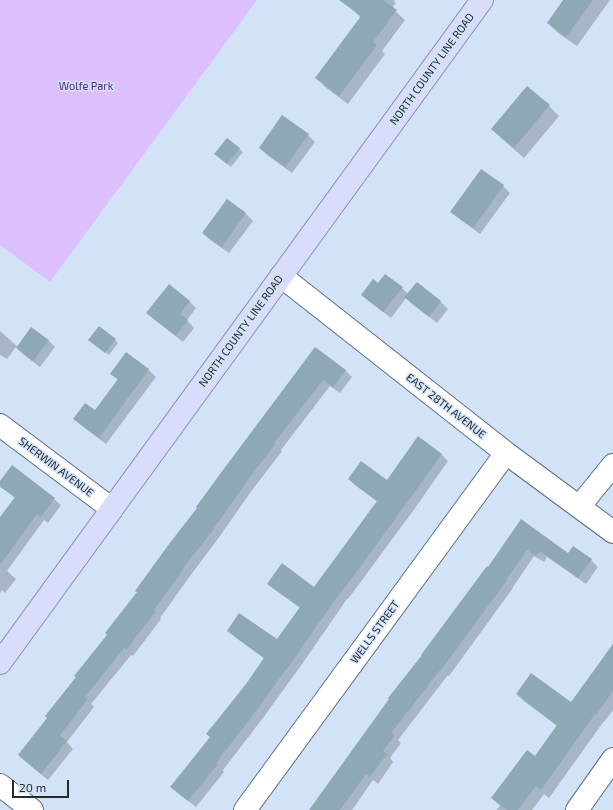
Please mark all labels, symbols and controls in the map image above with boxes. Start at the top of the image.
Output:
street label: NORTH COUNTY LINE ROAD [387,11,477,127]
park label: Wolfe Park [59,79,113,93]
street label: NORTH COUNTY LINE ROAD [196,273,286,389]
street label: EAST 28TH AVENUE [403,371,489,441]
street label: SHERWIN AVENUE [16,434,96,500]
street label: WELLS STREET [348,598,402,666]
scale bar [14,772,71,798]
text: 20 m [19,780,46,794]

